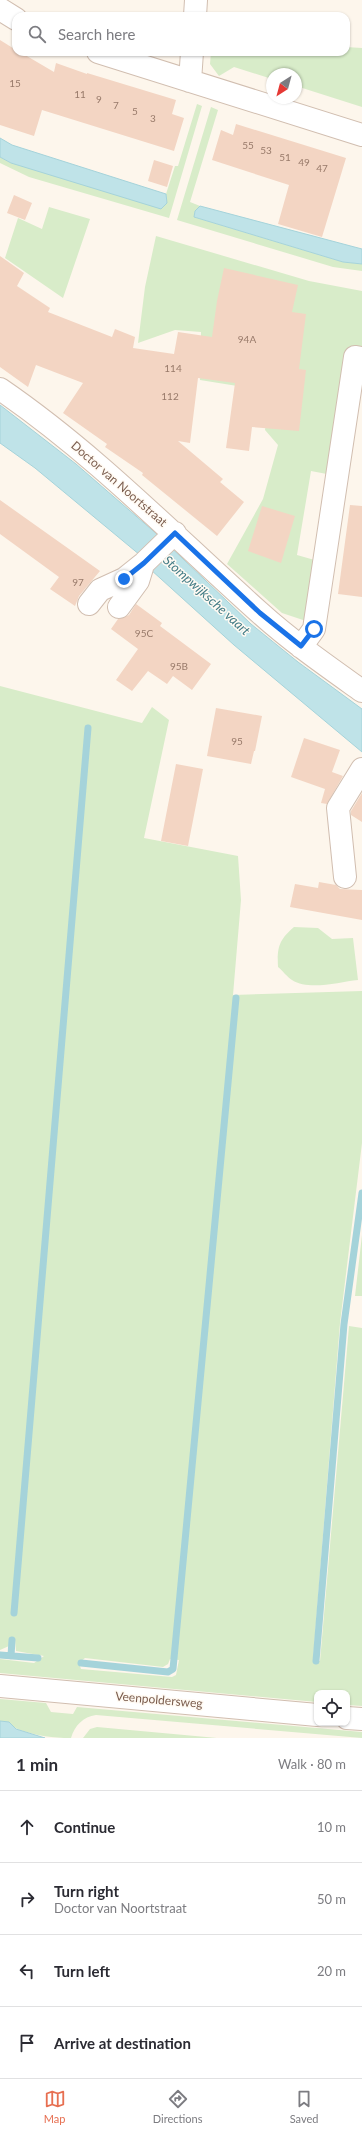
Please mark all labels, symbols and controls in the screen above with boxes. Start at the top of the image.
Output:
search box [12,12,350,56]
icon: search [26,23,48,45]
text: Search here [58,25,135,43]
north arrow [266,68,302,104]
house number: 15 [9,77,21,89]
house number: 11 [74,88,86,100]
house number: 9 [96,93,102,105]
house number: 7 [113,99,119,111]
house number: 5 [132,105,138,117]
house number: 3 [150,112,156,124]
house number: 55 [242,139,254,151]
house number: 53 [260,144,272,156]
house number: 51 [279,151,291,163]
house number: 49 [298,156,310,168]
house number: 47 [316,162,328,174]
house number: 94A [238,333,256,345]
house number: 114 [164,362,182,374]
house number: 112 [161,390,179,402]
street label: Doctor van Noortstraat [68,438,171,530]
water label: Stompwijksche vaart [160,552,254,638]
route end [115,570,133,588]
house number: 97 [72,576,84,588]
route start [305,620,323,638]
house number: 95C [135,627,153,639]
house number: 95B [170,660,188,672]
house number: 95 [231,735,243,747]
street label: Veenpoldersweg [115,1688,203,1711]
map controls [314,1690,350,1726]
button: locate [314,1690,350,1726]
text: 1 min [16,1754,58,1775]
text: Walk · 80 m [278,1756,346,1772]
icon: ahead [16,1816,38,1838]
text: Continue [54,1818,115,1836]
text: 10 m [317,1819,346,1835]
text: Turn right [54,1882,119,1900]
icon: right [16,1888,38,1910]
text: 50 m [317,1891,346,1907]
text: Doctor van Noortstraat [54,1900,187,1916]
icon: left [16,1960,38,1982]
text: Turn left [54,1962,110,1980]
text: 20 m [317,1963,346,1979]
icon: arrive [16,2032,38,2054]
text: Arrive at destination [54,2034,191,2052]
tab: Map [44,2088,66,2125]
tab: Directions [153,2088,202,2125]
tab: Saved [290,2088,318,2125]

